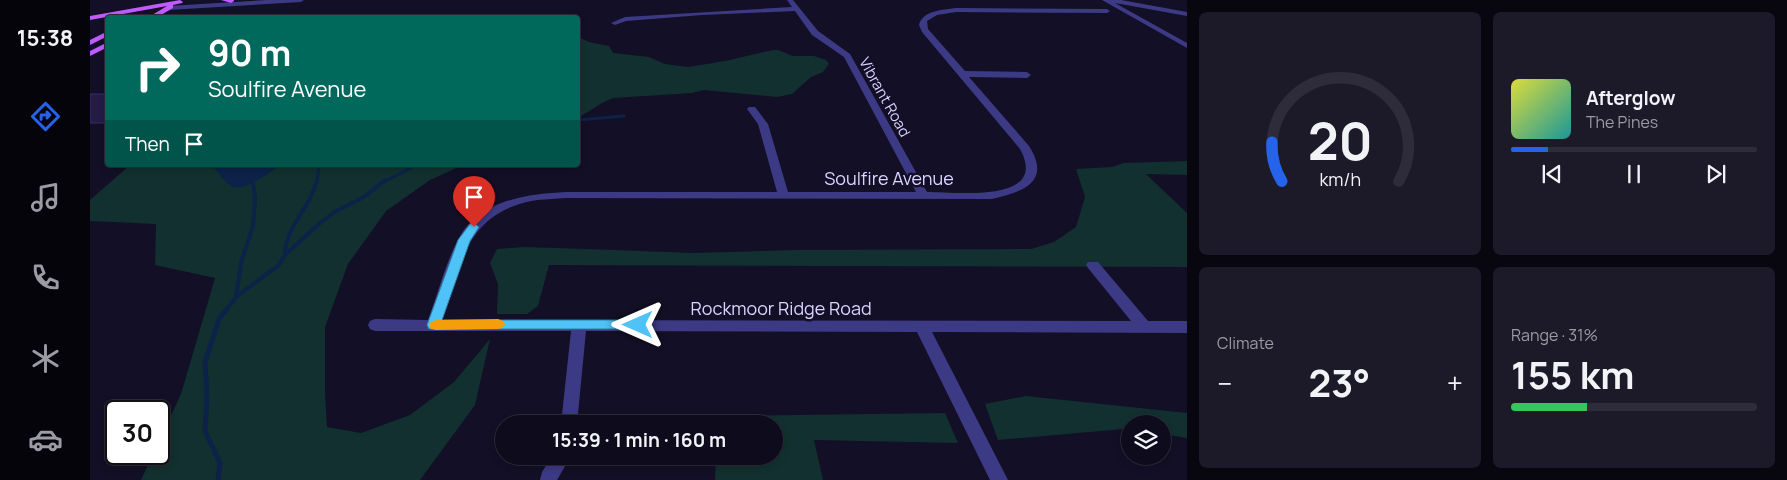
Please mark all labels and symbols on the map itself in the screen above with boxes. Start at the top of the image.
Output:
street label: Vibrant Road [854,53,916,141]
street label: Soulfire Avenue [824,166,954,190]
pin [453,176,495,227]
street label: Rockmoor Ridge Road [690,296,872,320]
position arrow [611,298,663,350]
speed limit sign: 30 [105,400,170,465]

